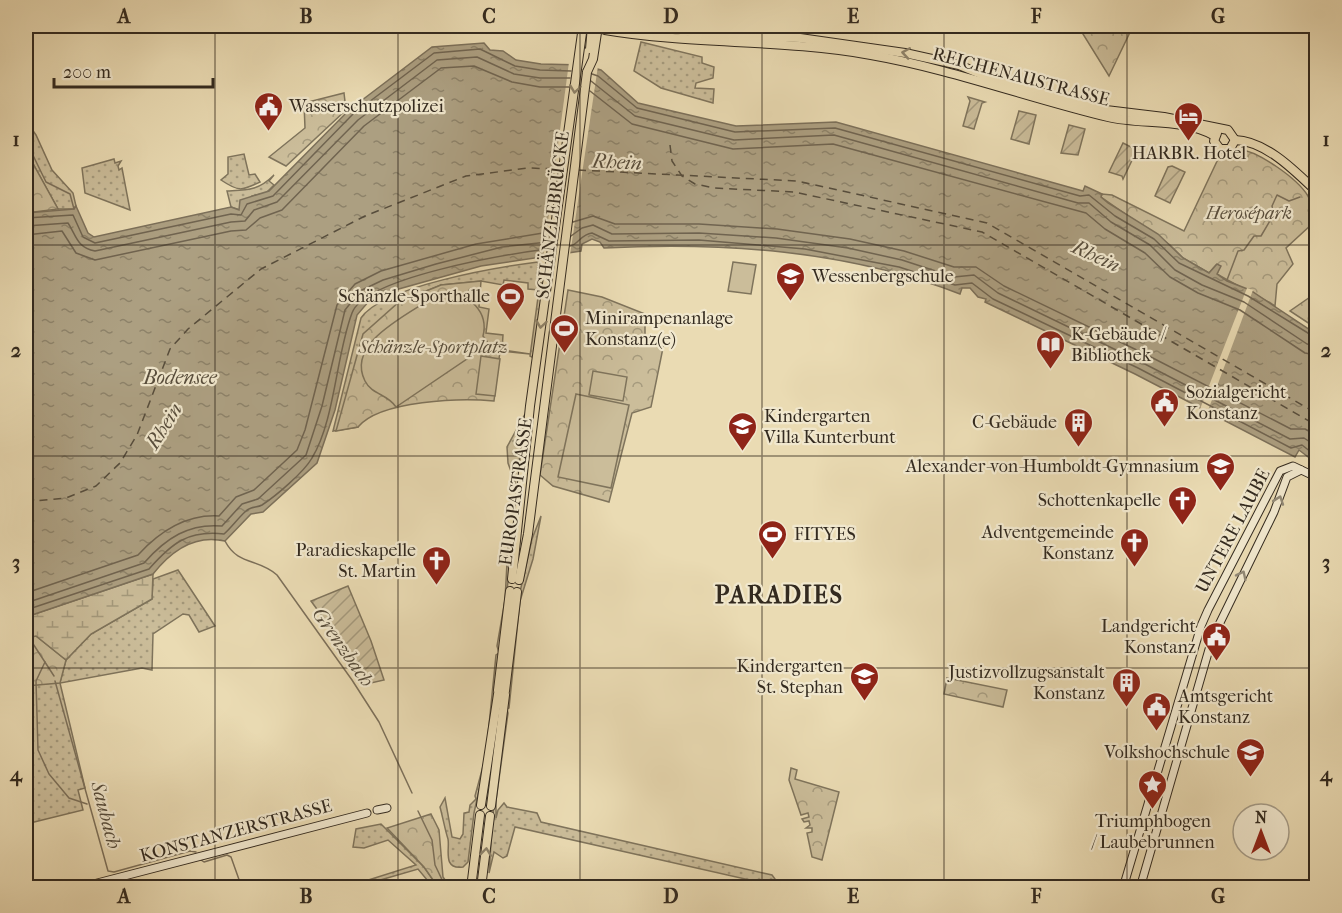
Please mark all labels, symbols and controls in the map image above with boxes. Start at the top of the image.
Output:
text: A [116,5,132,28]
text: B [299,5,313,28]
text: C [482,5,496,28]
text: D [663,5,679,28]
text: E [847,5,859,28]
text: F [1030,5,1042,28]
text: G [1211,5,1225,28]
street label: REICHENAUSTRASSE [930,43,1112,111]
one-way arrow [901,47,911,60]
scale bar [54,51,213,89]
text: 200 m [63,62,111,83]
one-way arrow [569,85,581,94]
public building icon: Wasserschutzpolizei [252,90,284,132]
place label: Wasserschutzpolizei [288,96,444,117]
hotel icon: HARBR. Hotel [1173,100,1205,142]
text: 1 [12,128,20,151]
text: 1 [1322,128,1330,151]
street label: SCHÄNZLEBRÜCKE [531,130,574,300]
place label: HARBR. Hotel [1132,143,1246,164]
water label: Rhein [590,149,642,175]
park label: Herosépark [1205,203,1292,224]
water label: Rhein [1067,234,1123,277]
school or university icon: Wessenbergschule [775,260,807,302]
place label: Wessenbergschule [811,266,954,287]
sports icon: Schänzle-Sporthalle [495,280,527,322]
place label: Schänzle-Sporthalle [338,286,490,307]
place label: Minirampenanlage Konstanz(e) [585,308,733,350]
sports icon: Minirampenanlage Konstanz(e) [548,312,580,354]
one-way arrow [536,319,548,329]
place label: K-Gebäude / Bibliothek [1071,324,1167,366]
library icon: K-Gebäude / Bibliothek [1034,328,1066,370]
park label: Schänzle-Sportplatz [357,337,508,358]
text: 2 [11,339,21,362]
text: 2 [1321,339,1331,362]
water label: Bodensee [142,366,218,389]
place label: Sozialgericht Konstanz [1186,382,1287,424]
public building icon: Sozialgericht Konstanz [1149,386,1181,428]
water label: Rhein [140,399,187,455]
place label: Kindergarten Villa Kunterbunt [763,406,896,448]
building icon: C-Gebäude [1062,406,1094,448]
school or university icon: Kindergarten Villa Kunterbunt [727,410,759,452]
place label: C-Gebäude [972,412,1057,433]
street label: EUROPASTRASSE [495,417,537,567]
school or university icon: Alexander-von-Humboldt-Gymnasium [1204,450,1236,492]
place label: Alexander-von-Humboldt-Gymnasium [905,456,1199,477]
street label: UNTERE LAUBE [1191,465,1275,597]
church icon: Schottenkapelle [1166,484,1198,526]
place label: Schottenkapelle [1038,490,1161,511]
one-way arrow [1271,495,1284,506]
sports icon: FITYES [757,518,789,560]
place label: Adventgemeinde Konstanz [981,522,1114,564]
place label: FITYES [794,524,856,545]
church icon: Adventgemeinde Konstanz [1119,526,1151,568]
place label: Paradieskapelle St. Martin [296,540,417,582]
church icon: Paradieskapelle St. Martin [421,544,453,586]
text: 3 [12,551,20,574]
text: 3 [1322,551,1330,574]
one-way arrow [1235,571,1247,582]
district label: PARADIES [715,581,843,609]
water label: Grenzbach [307,603,379,691]
place label: Landgericht Konstanz [1101,616,1197,658]
public building icon: Landgericht Konstanz [1201,620,1233,662]
place label: Kindergarten St. Stephan [736,656,844,698]
school or university icon: Kindergarten St. Stephan [848,660,880,702]
place label: Justizvollzugsanstalt Konstanz [947,662,1106,704]
building icon: Justizvollzugsanstalt Konstanz [1110,666,1142,708]
place label: Amtsgericht Konstanz [1177,686,1274,728]
public building icon: Amtsgericht Konstanz [1141,690,1173,732]
school or university icon: Volkshochschule [1235,736,1267,778]
place label: Volkshochschule [1103,742,1230,763]
text: 4 [9,763,23,787]
text: 4 [1319,763,1333,787]
place icon: Triumphbogen / Laubebrunnen [1137,768,1169,810]
water label: Saubach [86,778,126,851]
street label: KONSTANZERSTRASSE [138,795,334,867]
north arrow [1231,802,1291,862]
text: N [1255,808,1268,827]
place label: Triumphbogen / Laubebrunnen [1090,811,1215,853]
one-way arrow [479,847,491,856]
text: A [116,885,132,908]
text: B [299,885,313,908]
text: C [482,885,496,908]
text: D [663,885,679,908]
text: E [847,885,859,908]
text: F [1030,885,1042,908]
text: G [1211,885,1225,908]

